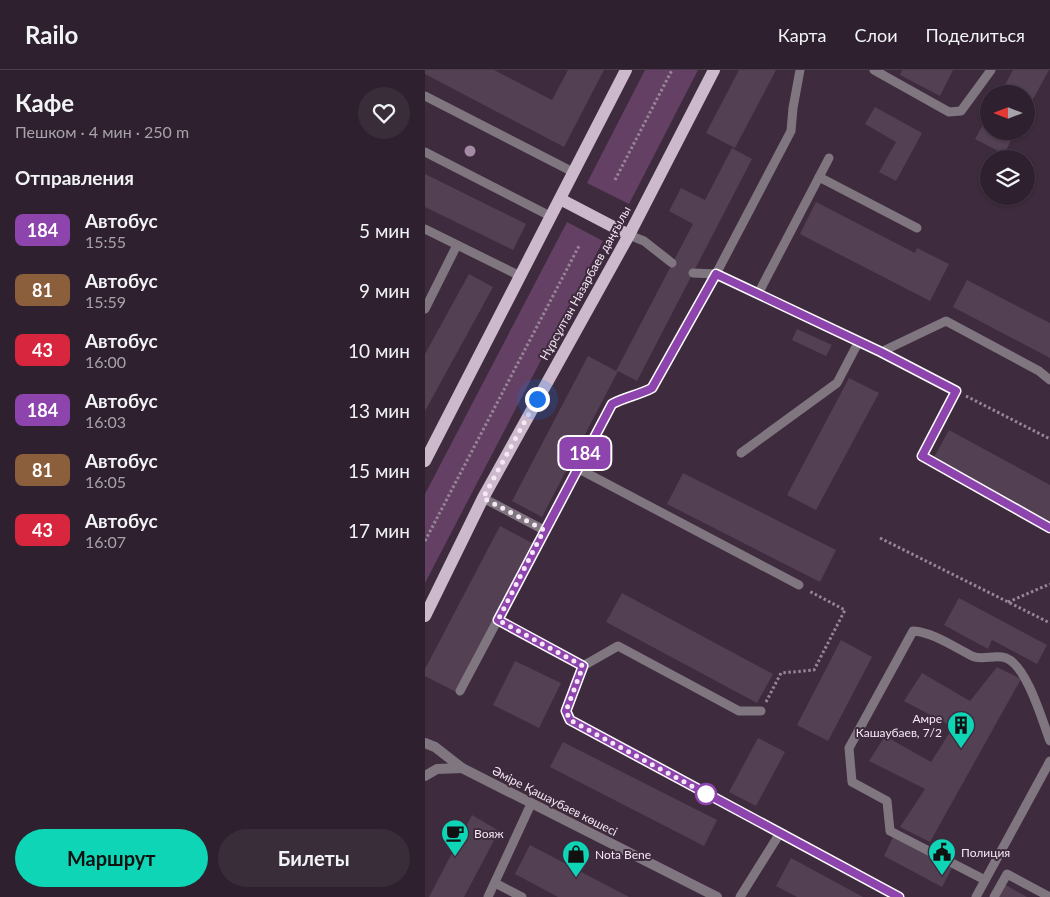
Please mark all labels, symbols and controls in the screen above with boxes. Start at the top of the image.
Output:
text: Railo [25,20,78,49]
text: Карта [778,24,826,46]
text: Слои [854,24,898,46]
text: Поделиться [926,24,1025,46]
north arrow [980,85,1035,140]
map controls [980,85,1035,205]
button: heart [358,87,410,139]
text: Кафе [15,88,74,117]
text: Пешком · 4 мин · 250 m [15,122,189,141]
button: layers [980,150,1035,205]
text: Отправления [15,166,134,189]
street label: Нұрсұлтан Назарбаев даңғылы [536,203,634,363]
text: Автобус [85,209,158,232]
text: 184 [27,219,58,241]
text: 5 мин [359,219,410,242]
text: 15:55 [85,232,126,251]
text: Автобус [85,269,158,292]
text: 81 [32,279,53,301]
text: 9 мин [359,279,410,302]
text: 15:59 [85,292,126,311]
text: Автобус [85,329,158,352]
text: 43 [32,339,53,361]
text: 10 мин [348,339,410,362]
text: 16:00 [85,352,126,371]
your location [525,387,550,412]
text: Автобус [85,389,158,412]
text: 184 [27,399,58,421]
text: 13 мин [348,399,410,422]
text: 16:03 [85,412,126,431]
line badge: 184 [556,437,614,469]
text: 184 [569,442,601,464]
text: Автобус [85,449,158,472]
text: 81 [32,459,53,481]
text: 15 мин [348,459,410,482]
text: 16:05 [85,472,126,491]
text: Автобус [85,509,158,532]
text: 43 [32,519,53,541]
text: 17 мин [348,519,410,542]
text: 16:07 [85,532,126,551]
building icon: Амре Кашаубаев, 7/2 [946,710,976,749]
place label: Амре Кашаубаев, 7/2 [856,711,942,740]
street label: Әміре Қашаубаев көшесі [490,763,620,839]
unlabelled marker [695,783,717,805]
cafe icon: Вояж [440,818,470,857]
place label: Вояж [474,826,504,841]
button: Маршрут [15,829,208,887]
button: Билеты [218,829,410,887]
public building icon: Полиция [927,837,957,876]
shop icon: Nota Bene [561,839,591,878]
place label: Полиция [961,845,1010,860]
place label: Nota Bene [595,847,651,862]

